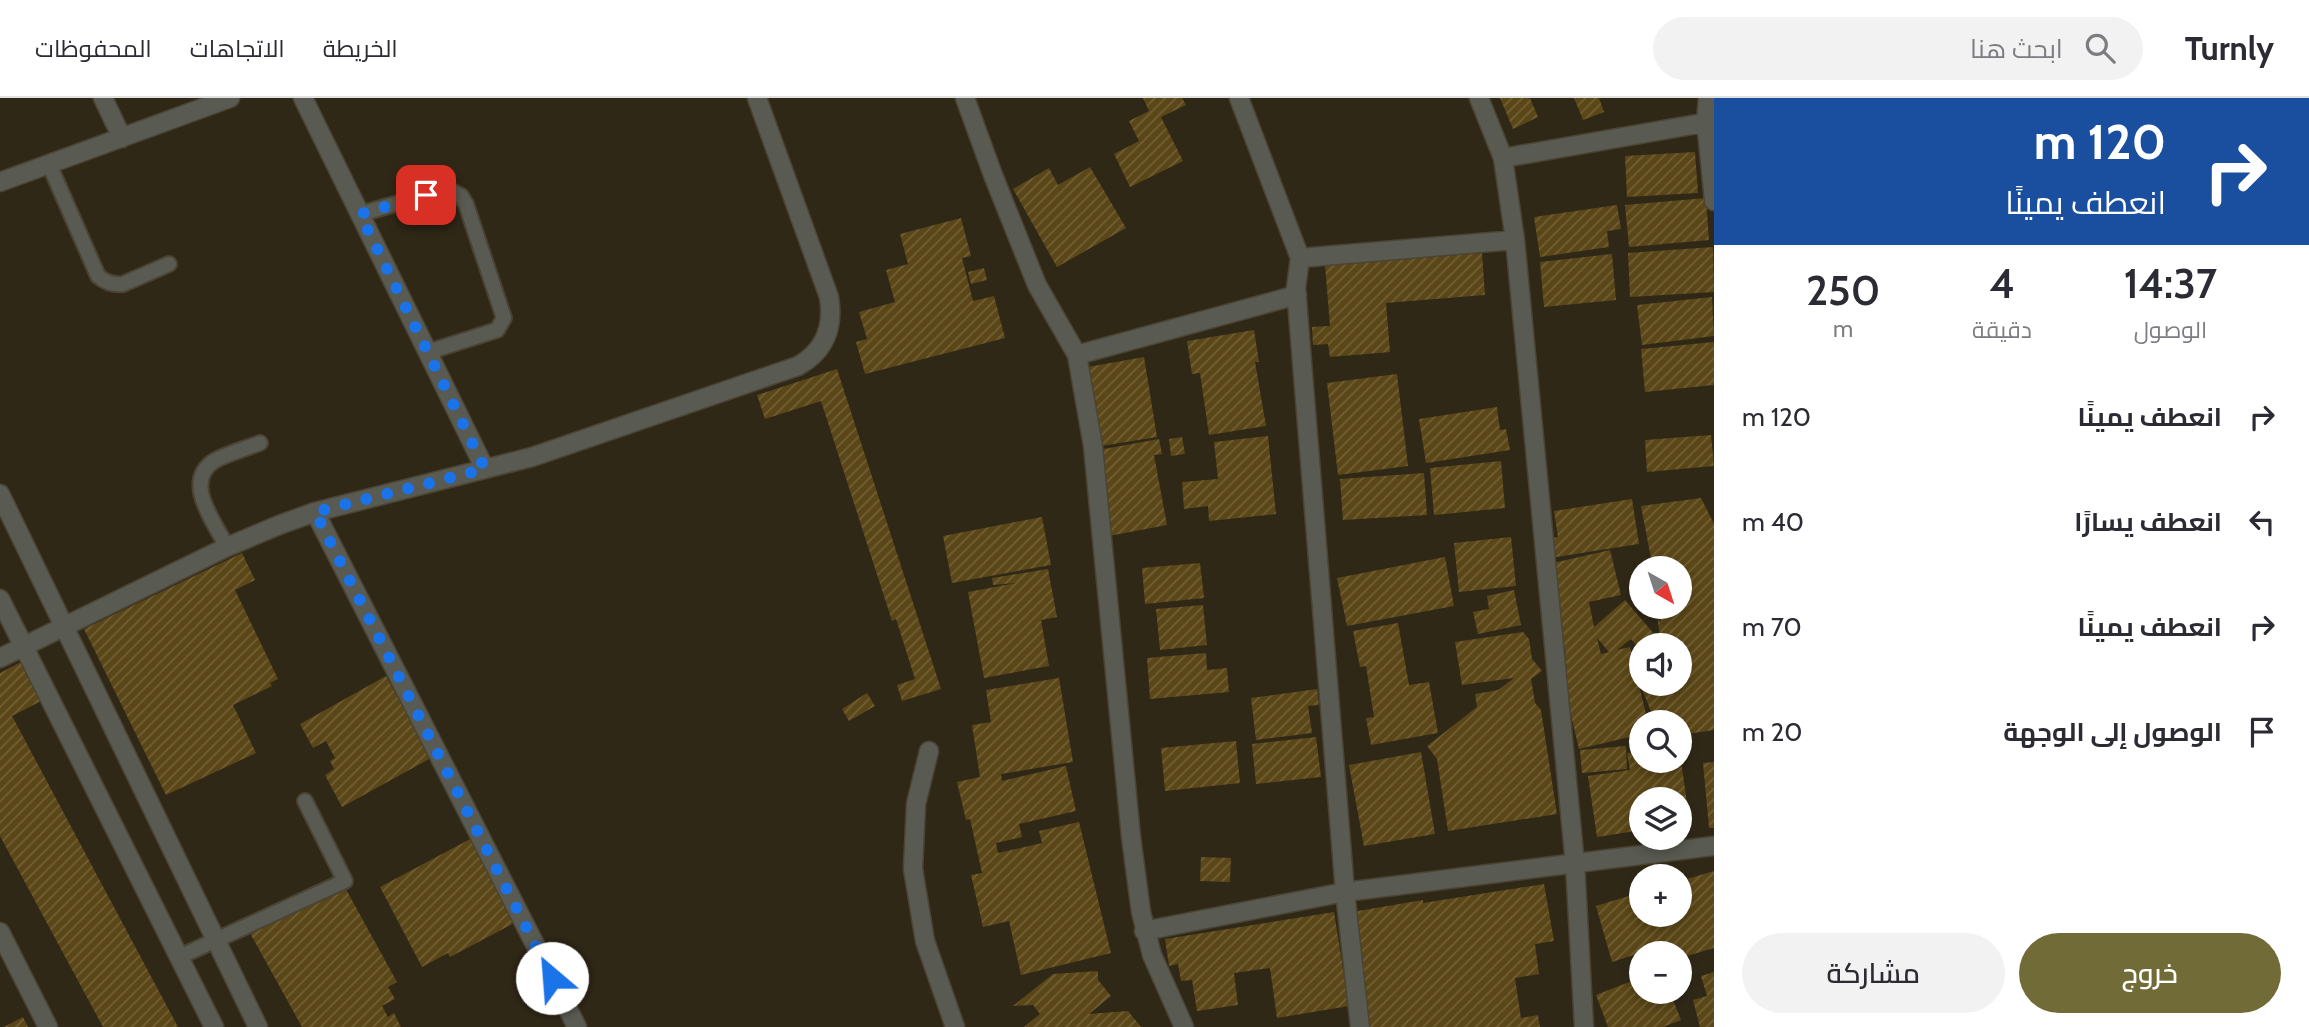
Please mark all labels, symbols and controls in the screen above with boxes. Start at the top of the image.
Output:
search box [1653,17,2143,80]
text: Turnly [2185,28,2274,68]
icon: search [2081,29,2119,67]
text: ابحث هنا [1970,33,2063,65]
text: المحفوظات [35,34,152,63]
text: الاتجاهات [190,34,285,63]
text: الخريطة [323,34,398,63]
text: 120 m [2034,112,2166,171]
icon: right [2190,126,2281,217]
pin [396,165,456,225]
icon: arrive [407,176,445,214]
text: انعطف يمينًا [2005,183,2166,222]
text: 4 [1989,257,2015,309]
text: 14:37 [2124,257,2217,309]
text: 250 [1806,264,1880,316]
text: m [1833,315,1853,343]
text: دقيقة [1972,316,2032,344]
text: الوصول [2134,316,2207,344]
icon: right [2243,398,2281,436]
text: 120 m [1742,401,1811,433]
text: انعطف يمينًا [2078,401,2222,433]
icon: left [2243,503,2281,541]
text: 40 m [1742,506,1804,538]
text: انعطف يسارًا [2074,506,2222,538]
north arrow [1629,556,1692,620]
map controls [1629,556,1692,1004]
icon: right [2243,608,2281,646]
text: 70 m [1742,611,1802,643]
text: انعطف يمينًا [2078,611,2222,643]
button: sound [1629,633,1692,696]
button: search [1629,710,1692,773]
icon: arrive [2243,713,2281,751]
text: 20 m [1742,716,1802,748]
text: الوصول إلى الوجهة [2003,716,2222,748]
button: layers [1629,787,1692,850]
button: + [1629,864,1692,927]
button: مشاركة [1742,933,2005,1013]
button: خروج [2019,933,2281,1013]
position arrow [515,941,589,1015]
button: − [1629,941,1692,1004]

